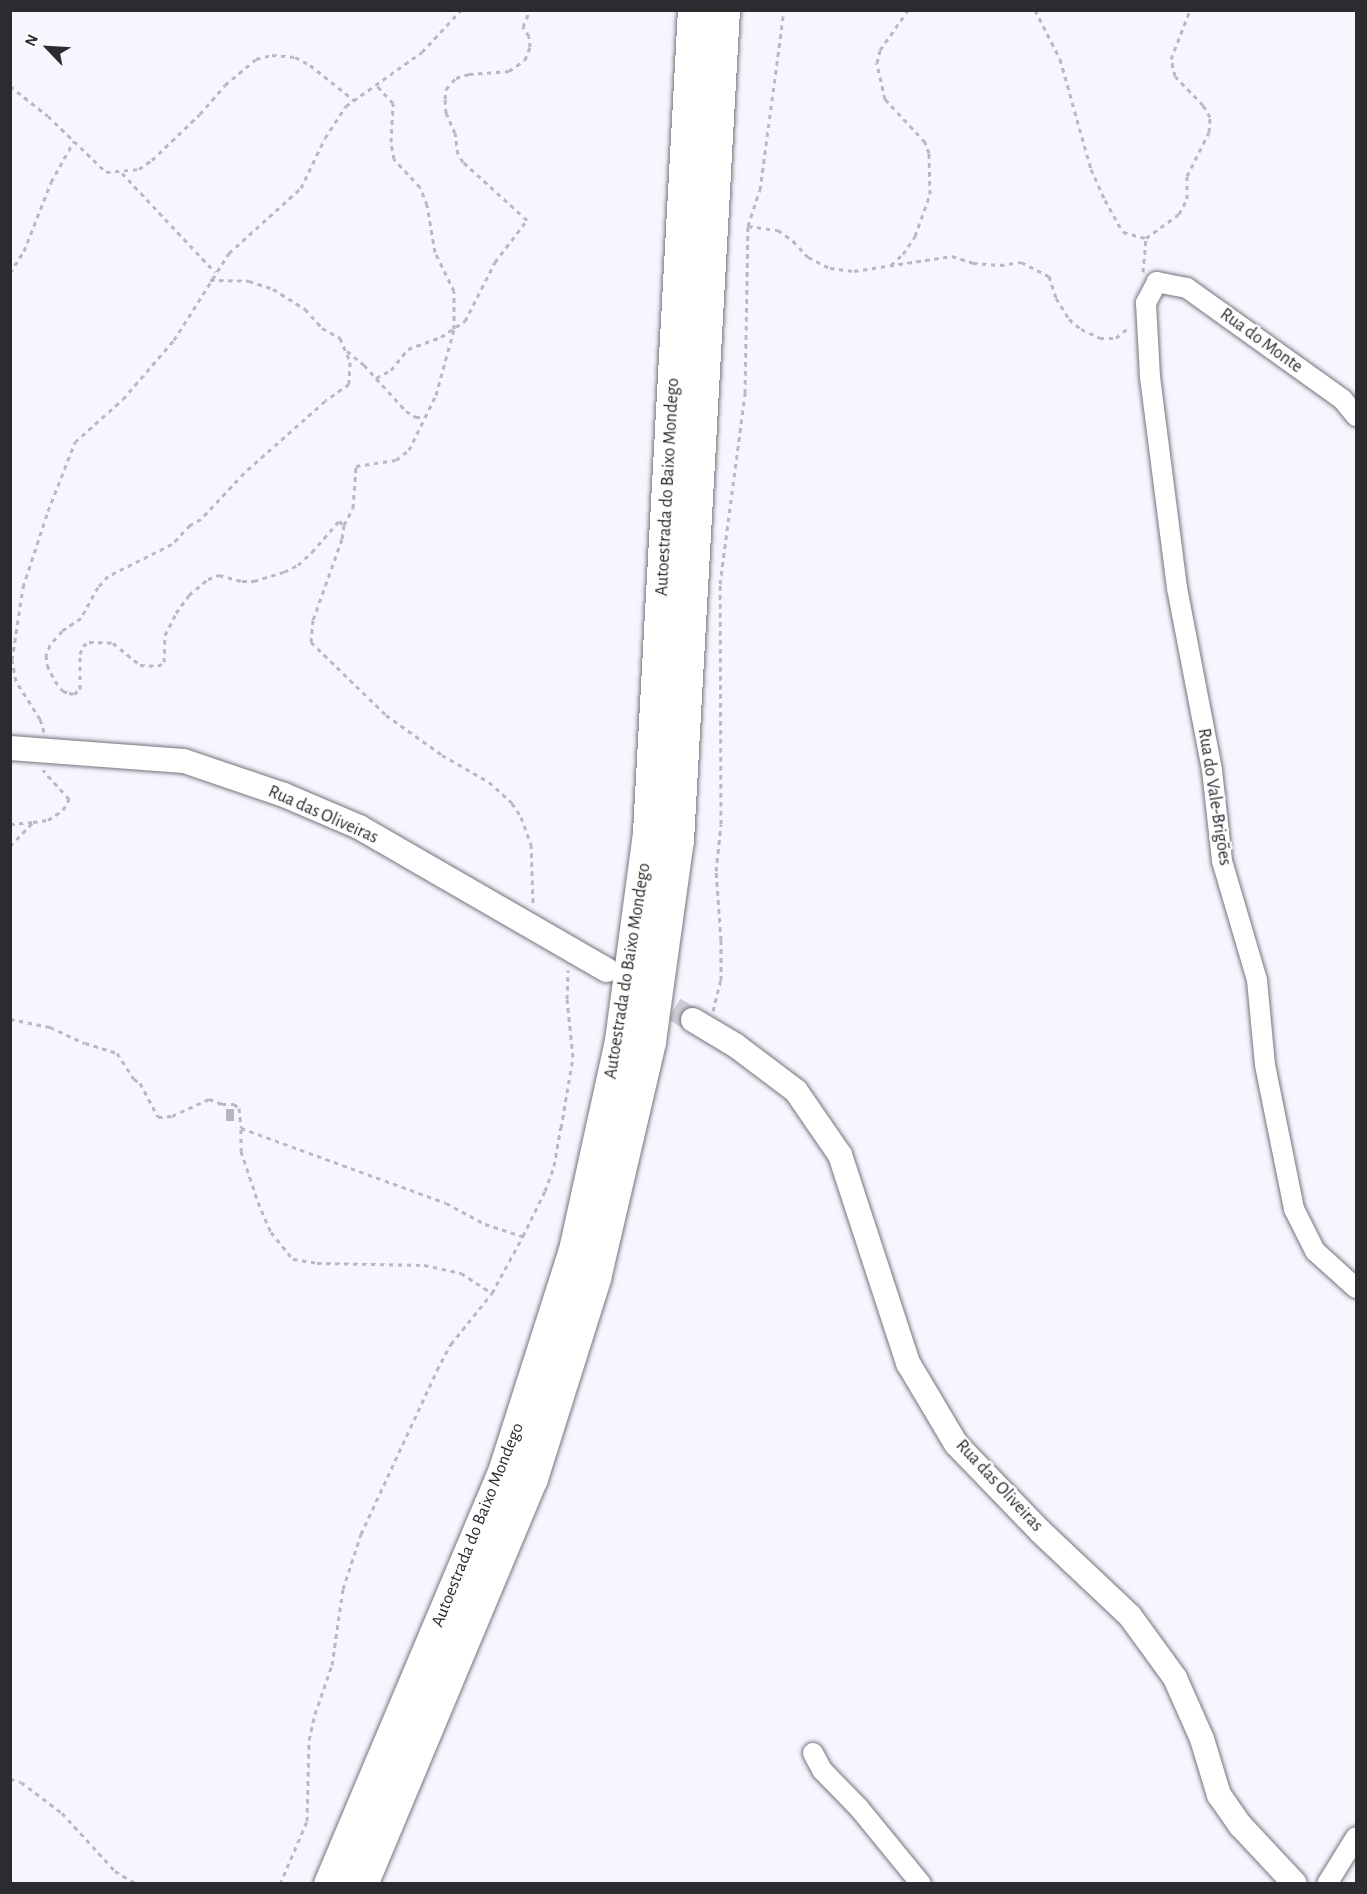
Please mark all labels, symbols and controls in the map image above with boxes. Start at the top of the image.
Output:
north arrow [18,18,78,78]
text: N [22,32,41,49]
street label: Rua do Monte [1215,304,1307,378]
street label: Autoestrada do Baixo Mondego [651,377,685,597]
street label: Rua do Vale-Brigões [1192,727,1236,867]
street label: Rua das Oliveiras [265,781,381,849]
street label: Autoestrada do Baixo Mondego [600,861,656,1081]
street label: Autoestrada do Baixo Mondego [427,1420,529,1630]
street label: Rua das Oliveiras [951,1435,1047,1537]

